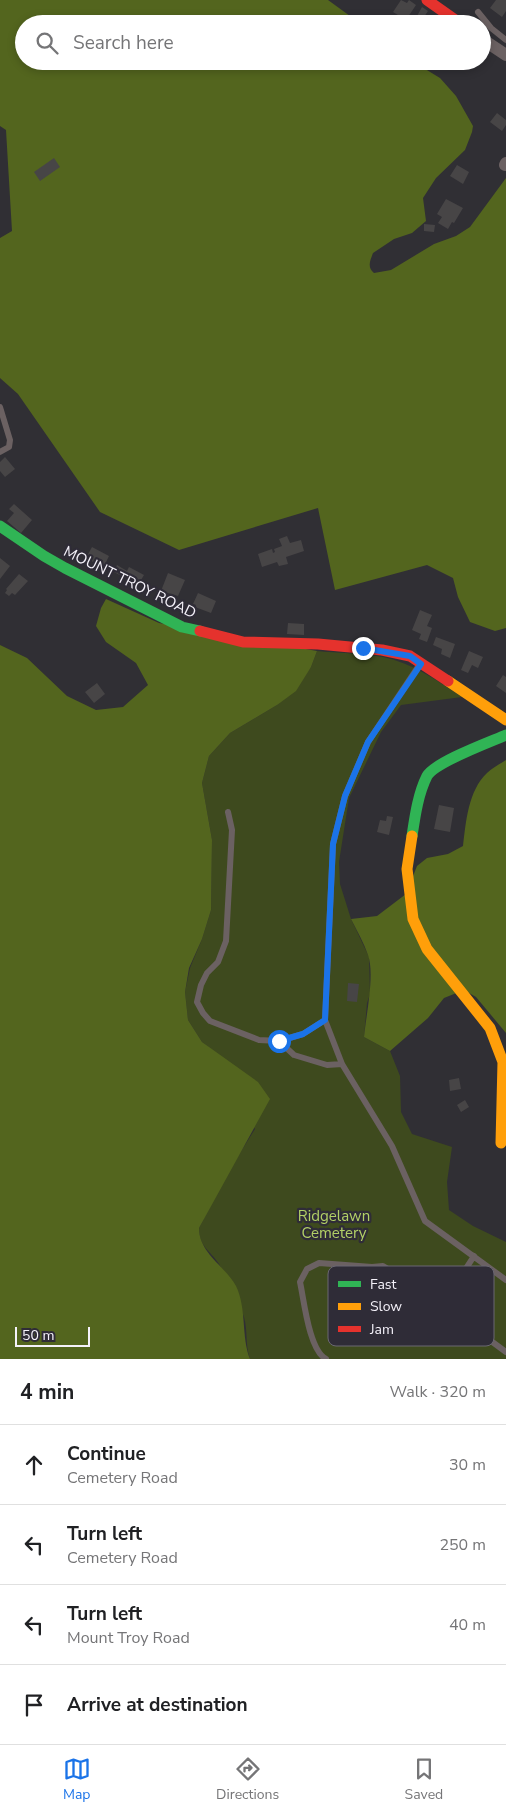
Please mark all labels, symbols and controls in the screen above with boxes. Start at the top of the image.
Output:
search box [15,15,491,70]
icon: search [33,29,61,57]
text: Search here [73,30,174,56]
street label: MOUNT TROY ROAD [60,541,200,623]
route end [352,637,375,660]
route start [268,1030,291,1053]
park label: Ridgelawn Cemetery [298,1206,370,1243]
legend [328,1266,494,1346]
text: Fast [370,1275,396,1294]
text: Slow [370,1297,402,1316]
text: Jam [369,1320,394,1339]
scale bar [15,1324,90,1347]
text: 50 m [22,1326,54,1345]
text: 4 min [20,1378,74,1406]
text: Walk · 320 m [390,1381,486,1403]
text: Continue [67,1441,146,1467]
icon: ahead [20,1451,48,1479]
text: 30 m [449,1454,486,1476]
text: Cemetery Road [67,1467,178,1489]
text: Turn left [67,1521,142,1547]
icon: left [20,1531,48,1559]
text: 250 m [439,1534,486,1556]
text: Cemetery Road [67,1547,178,1569]
text: Turn left [67,1601,142,1627]
icon: left [20,1611,48,1639]
text: 40 m [449,1614,486,1636]
text: Mount Troy Road [67,1627,190,1649]
icon: arrive [20,1691,48,1719]
text: Arrive at destination [67,1692,248,1718]
tab: Map [63,1755,91,1804]
tab: Directions [216,1755,279,1804]
tab: Saved [405,1755,443,1804]

